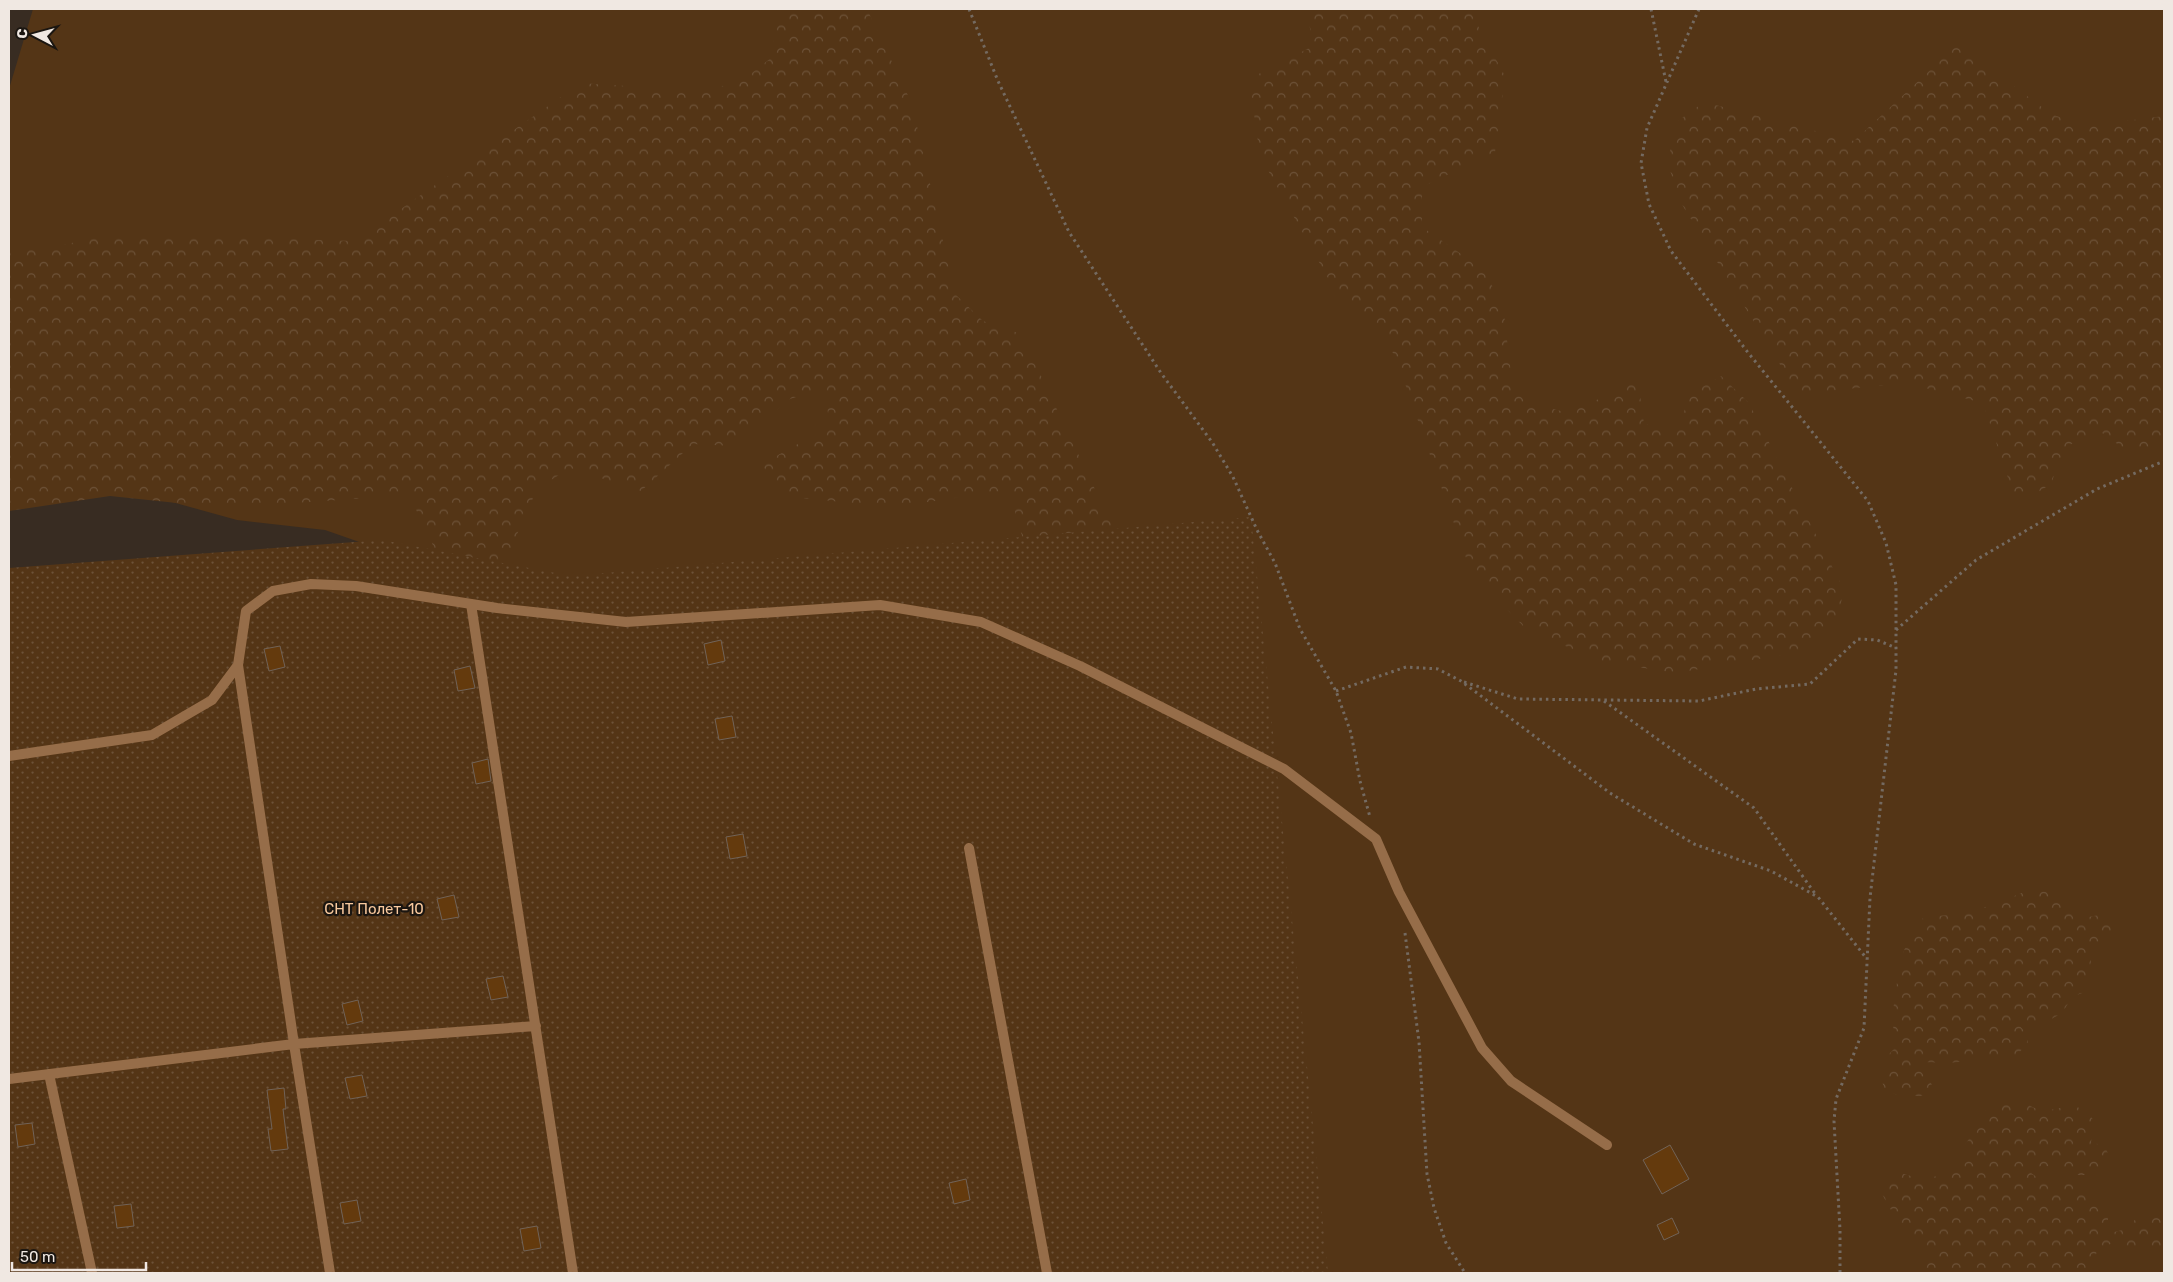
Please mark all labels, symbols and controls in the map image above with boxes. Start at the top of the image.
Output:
north arrow [10,10,60,60]
text: С [14,28,32,39]
park label: СНТ Полет-10 [324,900,424,918]
scale bar [12,1240,146,1272]
text: 50 m [20,1248,55,1266]

